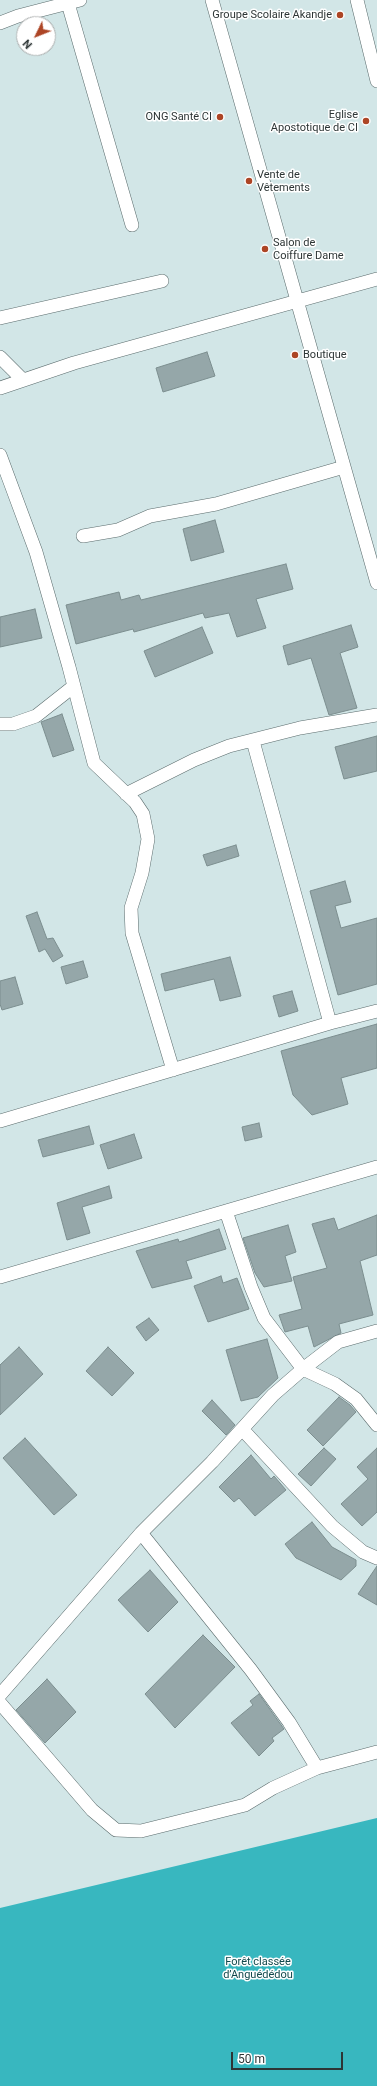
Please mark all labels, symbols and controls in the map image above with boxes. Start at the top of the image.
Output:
place label: Groupe Scolaire Akandje [212,8,332,22]
marker: Groupe Scolaire Akandje [335,10,345,20]
north arrow [16,16,56,56]
text: N [20,37,35,51]
place label: Eglise Apostotique de CI [271,108,358,134]
place label: ONG Santé CI [145,110,212,124]
marker: ONG Santé CI [215,112,225,122]
marker: Eglise Apostotique de CI [361,116,371,126]
place label: Vente de Vêtements [257,168,310,194]
marker: Vente de Vêtements [244,176,254,186]
place label: Salon de Coiffure Dame [273,236,344,262]
marker: Salon de Coiffure Dame [260,244,270,254]
place label: Boutique [303,348,347,362]
marker: Boutique [290,350,300,360]
park label: Forêt classée d’Anguédédou [223,1955,293,1981]
scale bar [233,2044,345,2070]
text: 50 m [238,2052,265,2066]

